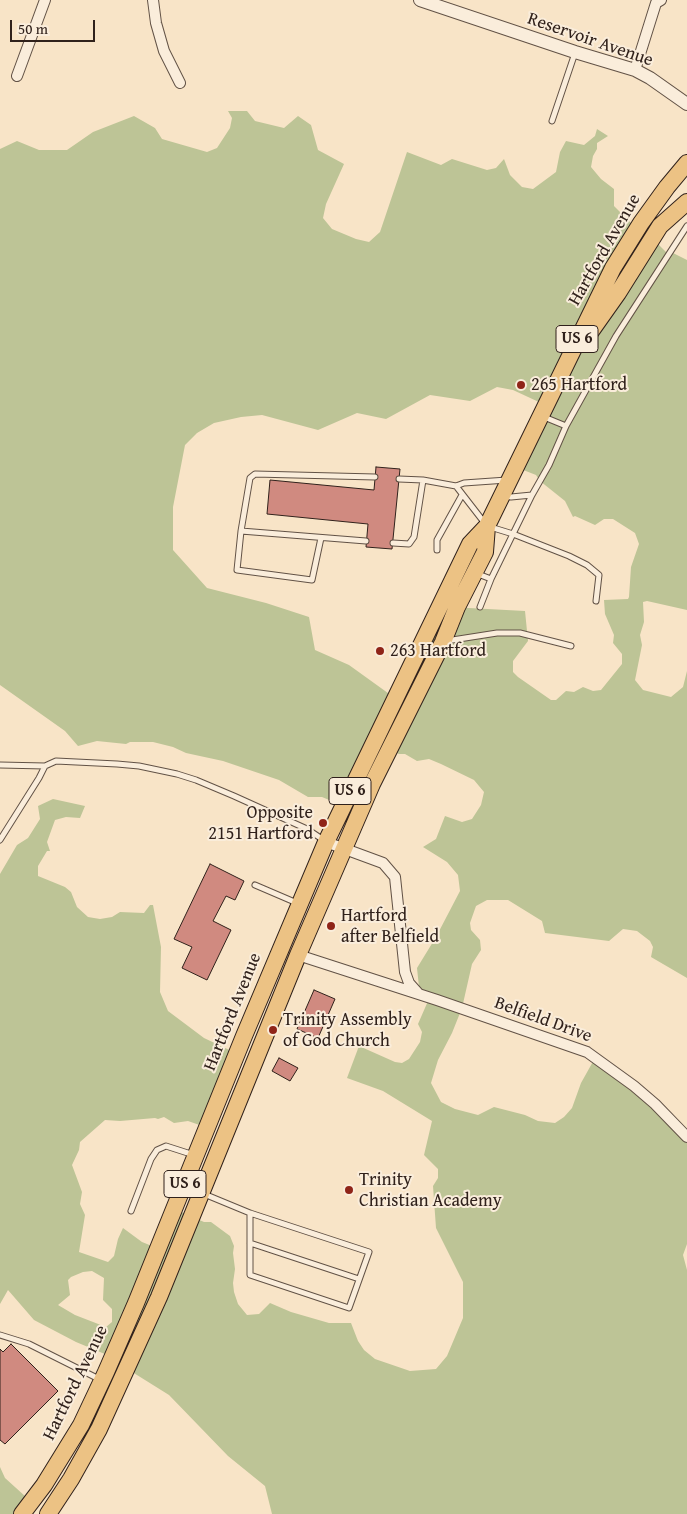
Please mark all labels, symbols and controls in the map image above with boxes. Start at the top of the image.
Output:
street label: Reservoir Avenue [524,8,656,72]
scale bar [12,10,98,42]
text: 50 m [18,18,48,39]
street label: Hartford Avenue [564,190,646,310]
road number: US 6 [556,326,598,352]
place label: 265 Hartford [531,374,627,396]
marker: 265 Hartford [515,379,527,391]
place label: 263 Hartford [390,640,486,662]
marker: 263 Hartford [374,645,386,657]
road number: US 6 [329,778,371,804]
place label: Opposite 2151 Hartford [208,802,313,844]
marker: Opposite 2151 Hartford [317,817,329,829]
place label: Hartford after Belfield [341,905,439,948]
marker: Hartford after Belfield [325,920,337,932]
street label: Hartford Avenue [200,950,266,1074]
street label: Belfield Drive [491,992,595,1048]
place label: Trinity Assembly of God Church [283,1009,412,1052]
marker: Trinity Assembly of God Church [267,1024,279,1036]
place label: Trinity Christian Academy [359,1169,502,1212]
road number: US 6 [164,1170,206,1198]
marker: Trinity Christian Academy [343,1184,355,1196]
street label: Hartford Avenue [39,1322,113,1444]

